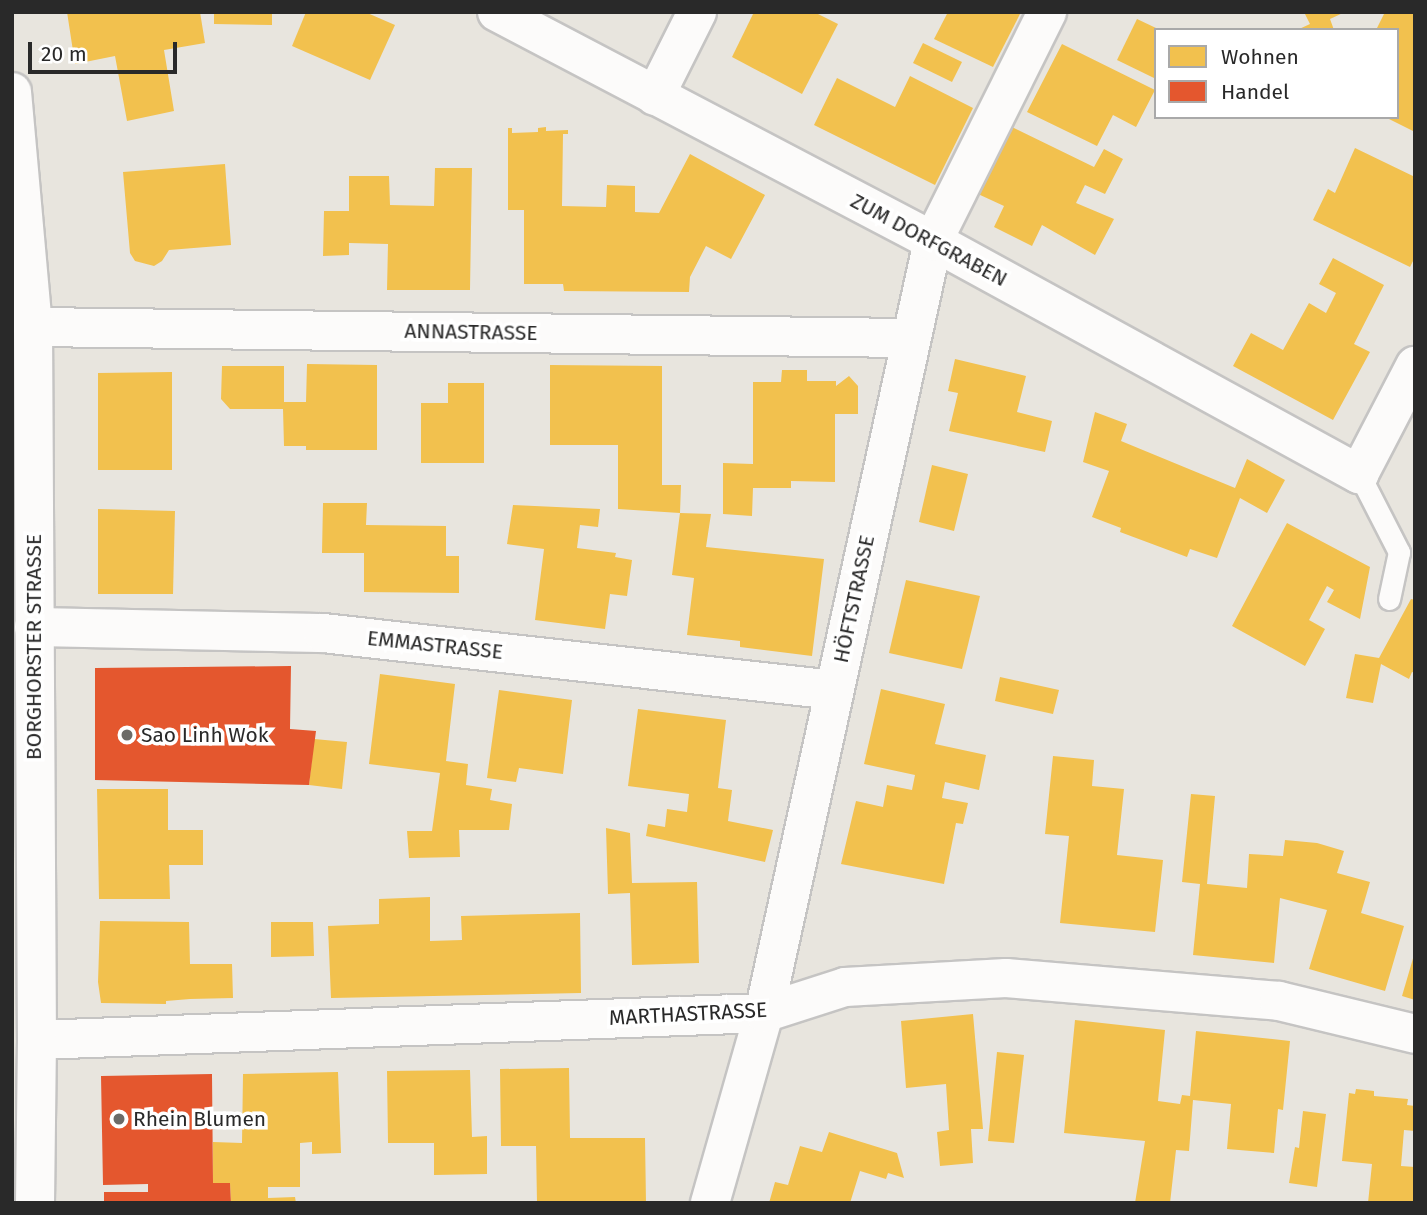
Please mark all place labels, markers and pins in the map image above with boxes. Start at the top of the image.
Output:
place label: Sao Linh Wok [141,722,268,748]
marker: Sao Linh Wok [119,727,135,743]
place label: Rhein Blumen [133,1106,266,1132]
marker: Rhein Blumen [111,1111,127,1127]

